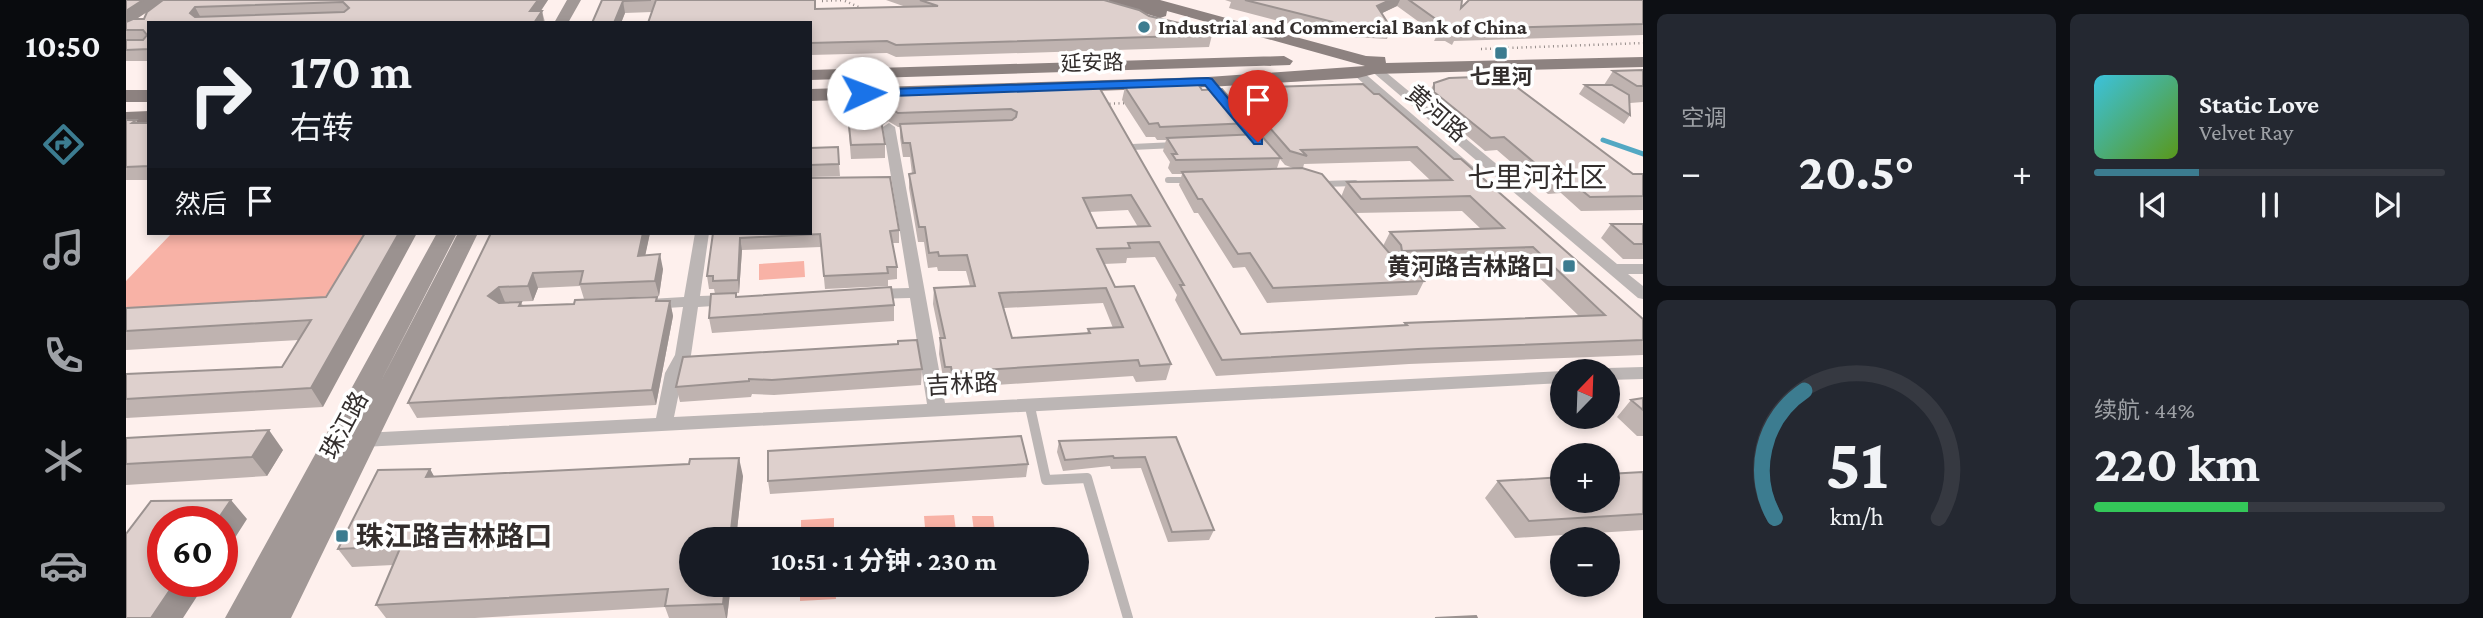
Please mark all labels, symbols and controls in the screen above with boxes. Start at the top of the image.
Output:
place label: Industrial and Commercial Bank of China [1158,15,1528,39]
marker: Industrial and Commercial Bank of China [1136,19,1152,35]
text: 10:50 [25,28,101,64]
text: 170 m [290,44,412,99]
marker: 七里河 [1493,45,1509,61]
icon: right [175,49,266,140]
street label: 延安路 [1060,50,1124,76]
position arrow [826,56,900,130]
place label: 七里河 [1470,65,1533,89]
pin [1228,70,1288,142]
street label: 黄河路 [1401,79,1473,147]
icon: arrive [1239,81,1277,119]
text: Static Love [2199,90,2319,119]
text: 空调 [1681,105,1727,131]
text: 右转 [290,110,354,146]
text: Velvet Ray [2199,119,2293,145]
icon: directions [39,120,88,169]
text: 20.5° [1799,142,1914,200]
text: − [1681,151,1701,193]
text: + [2012,151,2032,193]
district label: 七里河社区 [1467,162,1607,193]
icon: arrive [241,182,279,220]
icon: previous [2134,186,2172,224]
icon: pause [2251,186,2289,224]
icon: next [2368,186,2406,224]
text: 然后 [175,190,227,219]
icon: music [39,225,88,274]
place label: 黄河路吉林路口 [1387,253,1555,280]
marker: 黄河路吉林路口 [1561,258,1577,274]
icon: phone [39,331,88,380]
north arrow [1550,359,1620,429]
map controls [1550,359,1620,597]
street label: 吉林路 [925,369,999,399]
street label: 珠江路 [315,387,373,463]
text: 续航 · 44% [2094,397,2195,423]
text: 51 [1825,423,1888,504]
text: 220 km [2094,434,2260,492]
icon: climate [39,436,88,485]
button: + [1550,443,1620,513]
text: km/h [1830,503,1883,530]
speed limit sign: 60 [147,506,238,597]
place label: 珠江路吉林路口 [356,521,552,552]
button: − [1550,527,1620,597]
marker: 珠江路吉林路口 [334,528,350,544]
icon: car [39,541,88,590]
text: 10:51 · 1 分钟 · 230 m [771,547,997,576]

